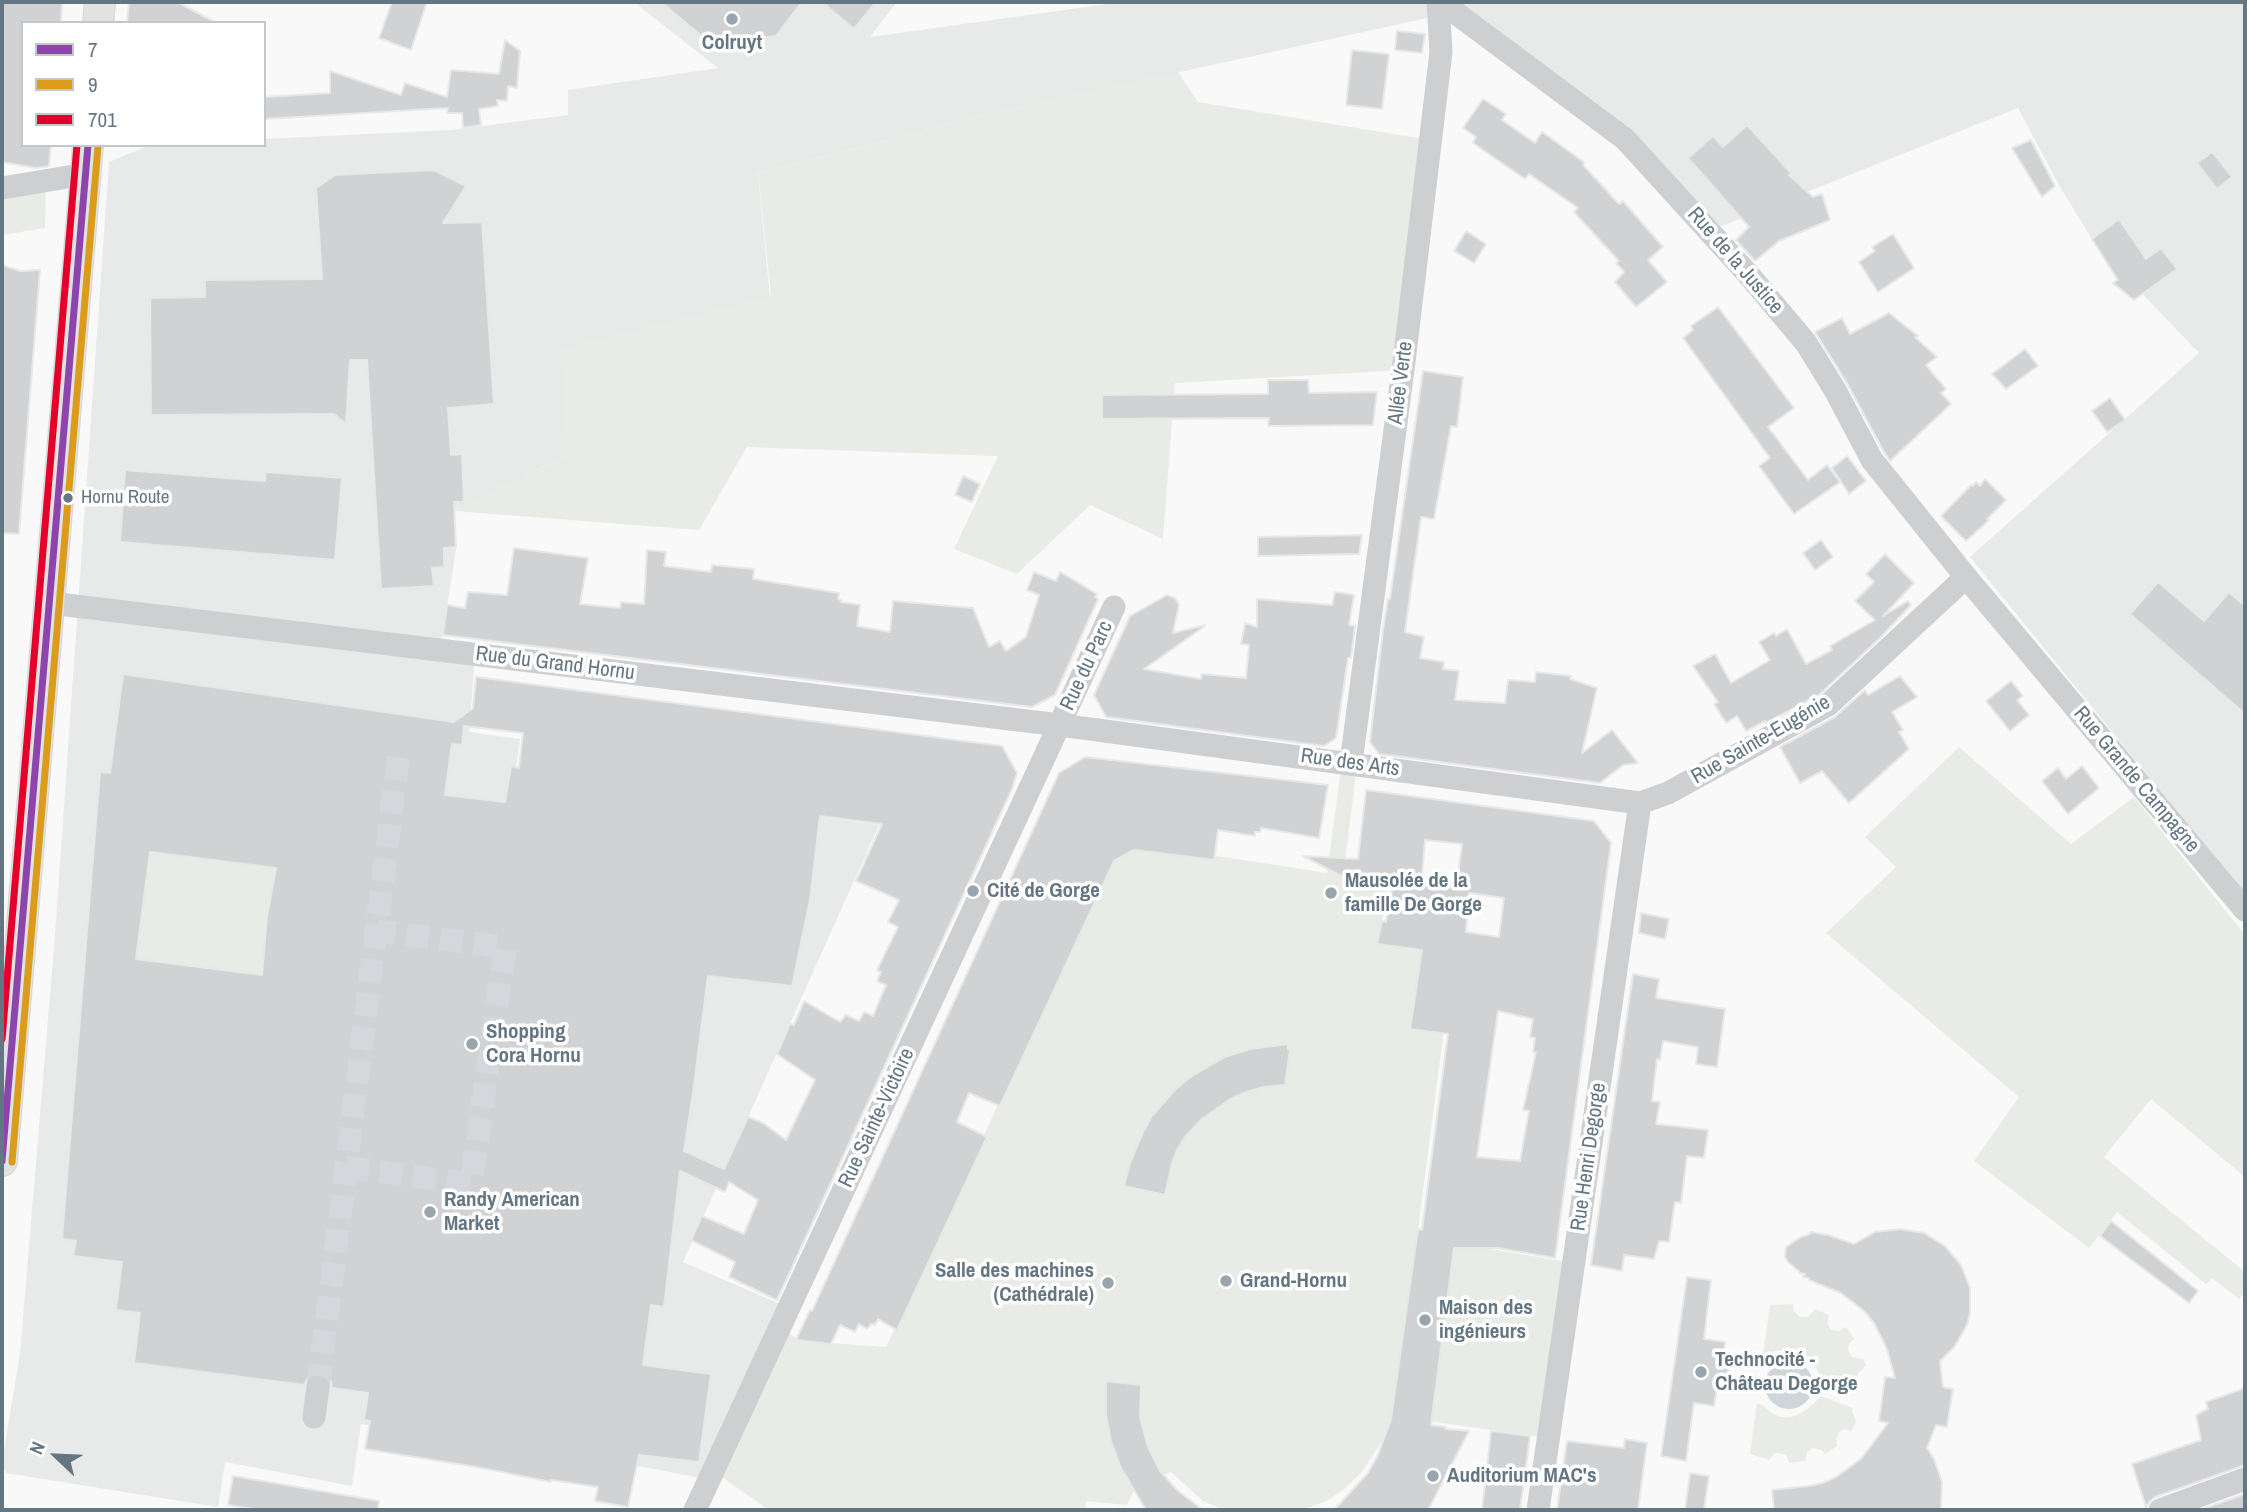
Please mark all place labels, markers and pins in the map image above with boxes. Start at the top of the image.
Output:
marker: Colruyt [724,11,740,27]
place label: Colruyt [702,30,762,56]
place label: Hornu Route [81,487,169,509]
marker: Hornu Route [61,491,75,505]
place label: Mausolée de la famille De Gorge [1345,868,1482,918]
place label: Cité de Gorge [987,878,1100,904]
marker: Cité de Gorge [965,883,981,899]
marker: Mausolée de la famille De Gorge [1323,885,1339,901]
place label: Shopping Cora Hornu [486,1019,581,1069]
marker: Shopping Cora Hornu [464,1036,480,1052]
place label: Randy American Market [444,1187,580,1237]
marker: Randy American Market [422,1204,438,1220]
place label: Salle des machines (Cathédrale) [935,1258,1094,1308]
place label: Grand-Hornu [1240,1268,1347,1294]
marker: Grand-Hornu [1218,1273,1234,1289]
marker: Salle des machines (Cathédrale) [1100,1275,1116,1291]
place label: Maison des ingénieurs [1439,1295,1533,1345]
marker: Maison des ingénieurs [1417,1312,1433,1328]
place label: Technocité - Château Degorge [1715,1347,1858,1397]
marker: Technocité - Château Degorge [1693,1364,1709,1380]
place label: Auditorium MAC's [1447,1463,1596,1489]
marker: Auditorium MAC's [1425,1468,1441,1484]

